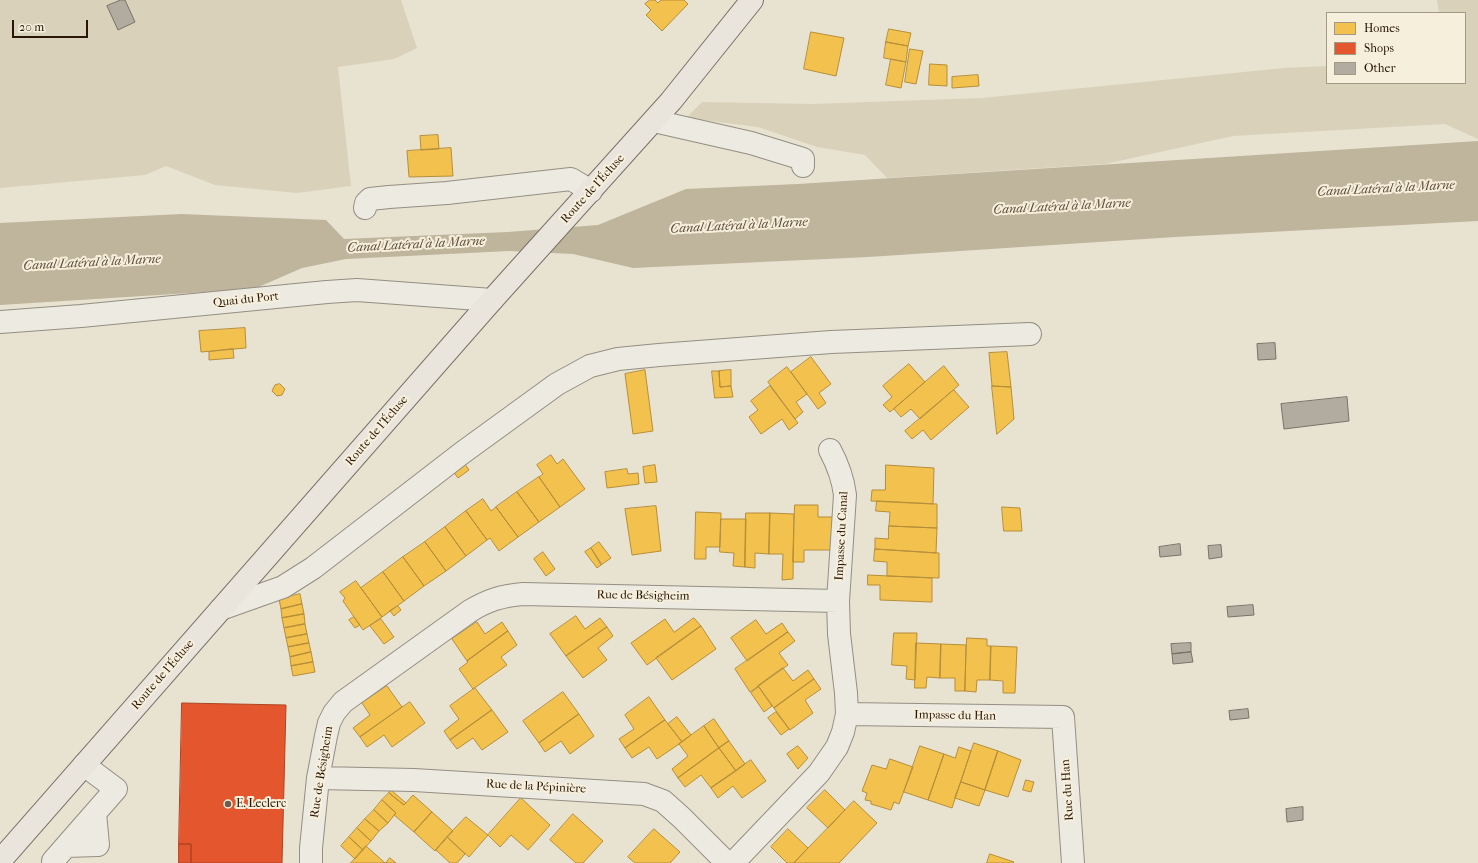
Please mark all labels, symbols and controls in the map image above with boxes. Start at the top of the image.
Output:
scale bar [14,12,90,38]
legend [1326,12,1466,84]
text: 20 m [19,20,44,34]
text: Homes [1364,21,1400,35]
text: Shops [1364,41,1394,55]
text: Other [1364,61,1396,75]
street label: Route de l'Écluse [558,152,628,226]
water label: Canal Latéral à la Marne [1317,178,1455,200]
water label: Canal Latéral à la Marne [993,196,1131,218]
water label: Canal Latéral à la Marne [670,215,808,237]
water label: Canal Latéral à la Marne [347,234,485,256]
water label: Canal Latéral à la Marne [23,252,161,274]
street label: Quai du Port [212,289,280,311]
street label: Route de l'Écluse [343,393,411,469]
street label: Impasse du Canal [832,491,852,581]
street label: Rue de Bésigheim [596,588,690,604]
street label: Route de l'Écluse [129,637,197,713]
street label: Impasse du Han [914,708,996,724]
street label: Rue de Bésigheim [308,725,336,819]
street label: Rue du Han [1059,759,1077,821]
street label: Rue de la Pépinière [485,777,587,797]
place label: E. Leclerc [236,797,286,811]
marker: E. Leclerc [223,799,233,809]

